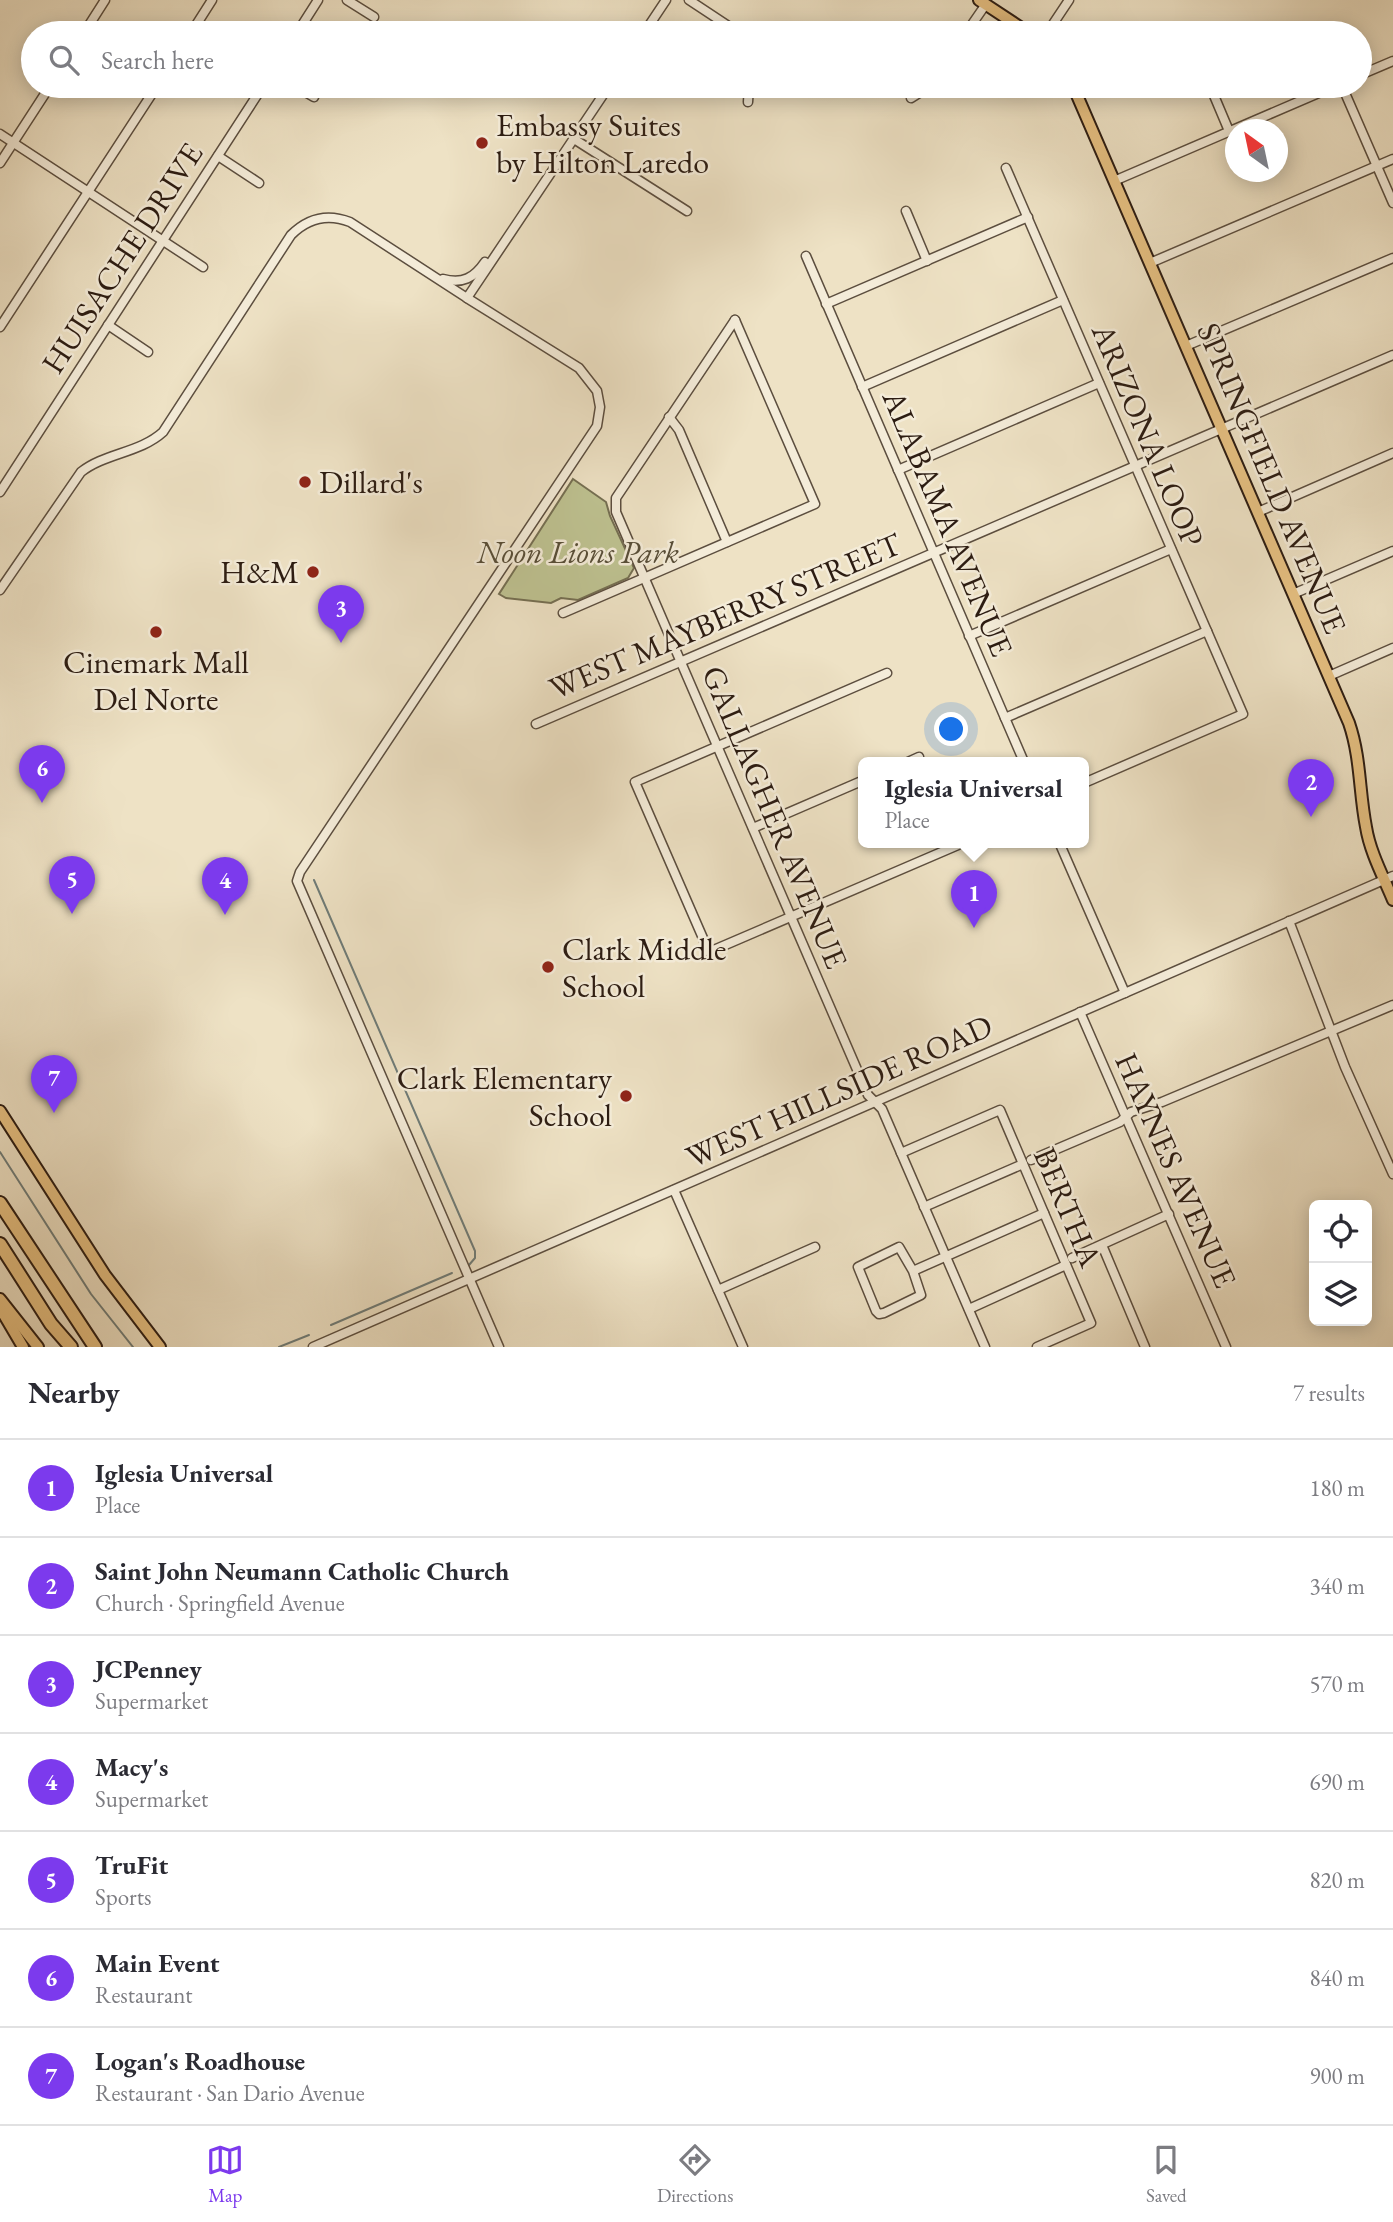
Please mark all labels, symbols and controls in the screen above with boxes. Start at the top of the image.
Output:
search box [21,21,1372,98]
icon: search [45,41,83,79]
text: Search here [101,43,214,77]
place label: Embassy Suites by Hilton Laredo [496,104,709,183]
north arrow [1225,119,1288,182]
street label: HUISACHE DRIVE [32,135,212,381]
marker: Embassy Suites by Hilton Laredo [474,135,490,151]
street label: ARIZONA LOOP [1082,316,1214,553]
street label: SPRINGFIELD AVENUE [1187,316,1357,640]
street label: ALABAMA AVENUE [872,382,1023,663]
place label: Dillard's [319,461,423,503]
marker: Dillard's [297,474,313,490]
street label: WEST MAYBERRY STREET [543,522,908,709]
park label: Noon Lions Park [476,531,680,573]
place label: H&M [220,551,299,593]
marker: H&M [305,564,321,580]
pin: 3 [318,585,364,643]
marker: Cinemark Mall Del Norte [148,624,164,640]
place label: Cinemark Mall Del Norte [63,641,249,720]
street label: GALLAGHER AVENUE [692,659,858,975]
your location [934,712,968,746]
pin: 6 [19,745,65,803]
popup [858,757,1089,848]
pin: 2 [1288,759,1334,817]
text: Iglesia Universal [884,771,1063,805]
text: Place [884,805,930,835]
pin: 5 [49,856,95,914]
pin: 4 [202,857,248,915]
pin: 1 [951,870,997,928]
place label: Clark Middle School [562,928,726,1007]
marker: Clark Middle School [540,959,556,975]
street label: WEST HILLSIDE ROAD [679,1004,999,1178]
street label: HAYNES AVENUE [1105,1046,1247,1294]
pin: 7 [31,1055,77,1113]
place label: Clark Elementary School [397,1057,613,1136]
marker: Clark Elementary School [618,1088,634,1104]
street label: BERTHA [1024,1141,1112,1274]
map controls [1309,1200,1372,1326]
button: locate [1309,1200,1372,1263]
button: layers [1309,1263,1372,1326]
text: Nearby [28,1373,120,1412]
text: 7 results [1293,1378,1365,1408]
text: Iglesia Universal [95,1456,273,1490]
text: 1 [45,1473,57,1503]
text: 180 m [1309,1473,1365,1503]
text: Place [95,1490,140,1520]
text: Saint John Neumann Catholic Church [95,1554,509,1588]
text: 2 [45,1571,57,1601]
text: 340 m [1309,1571,1365,1601]
text: Church · Springfield Avenue [95,1588,345,1618]
text: JCPenney [95,1652,202,1686]
text: 3 [45,1669,57,1699]
text: 570 m [1309,1669,1365,1699]
text: Supermarket [95,1686,208,1716]
text: Macy's [95,1750,168,1784]
text: 4 [45,1767,57,1797]
text: 690 m [1309,1767,1365,1797]
text: Supermarket [95,1784,208,1814]
text: TruFit [95,1848,168,1882]
text: 5 [45,1865,57,1895]
text: 820 m [1309,1865,1365,1895]
text: Sports [95,1882,151,1912]
text: Main Event [95,1946,219,1980]
text: 6 [45,1963,57,1993]
text: 840 m [1309,1963,1365,1993]
text: Restaurant [95,1980,193,2010]
text: Logan's Roadhouse [95,2044,305,2078]
text: 7 [45,2061,57,2091]
text: 900 m [1309,2061,1365,2091]
text: Restaurant · San Dario Avenue [95,2078,365,2108]
tab: Map [206,2141,244,2208]
tab: Directions [657,2141,733,2208]
tab: Saved [1146,2141,1187,2208]

